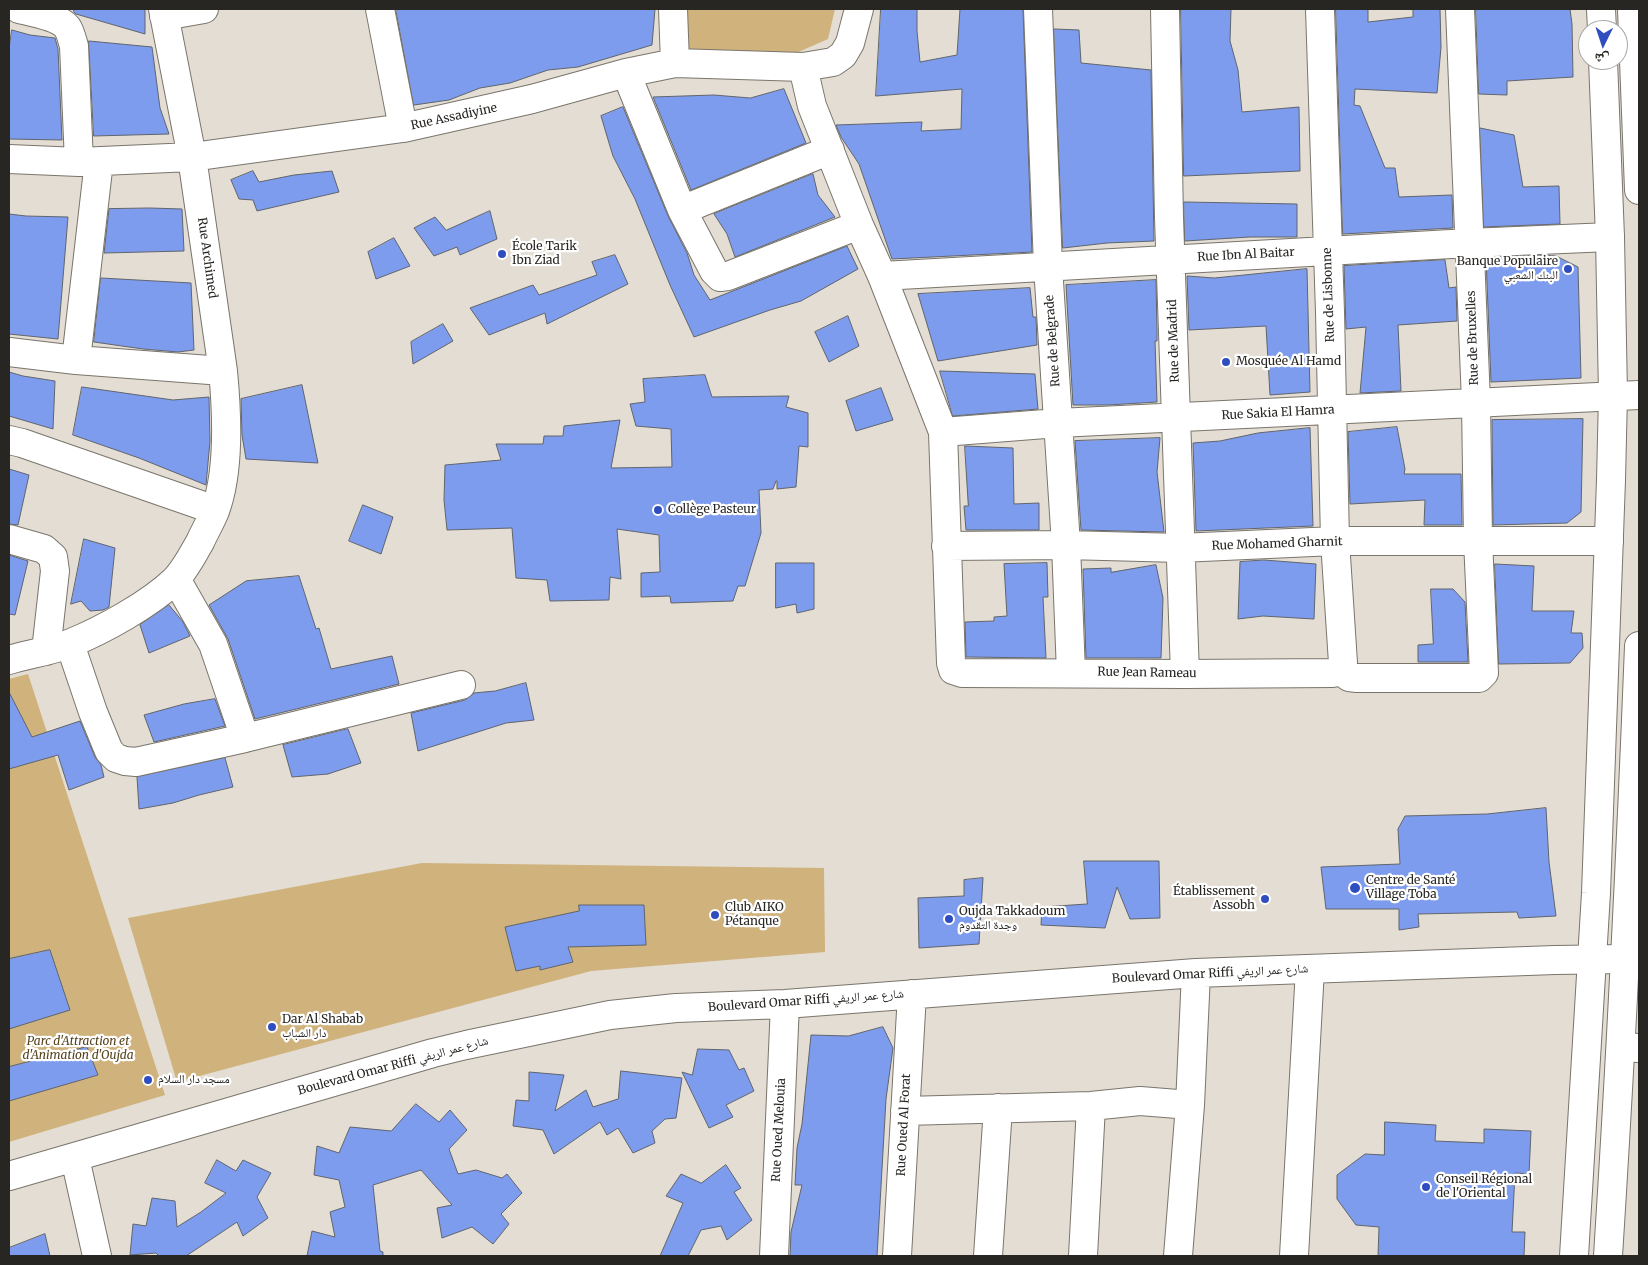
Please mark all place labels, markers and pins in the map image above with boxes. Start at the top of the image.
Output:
place label: École Tarik Ibn Ziad [512,240,577,268]
marker: École Tarik Ibn Ziad [496,248,508,260]
place label: Banque Populaire البنك الشعبي [1457,255,1558,283]
marker: Banque Populaire البنك الشعبي [1562,263,1574,275]
place label: Mosquée Al Hamd [1236,355,1341,369]
marker: Mosquée Al Hamd [1220,356,1232,368]
place label: Collège Pasteur [668,503,756,517]
marker: Collège Pasteur [652,504,664,516]
place label: Centre de Santé Village Toba [1366,874,1455,902]
marker: Centre de Santé Village Toba [1348,881,1362,895]
place label: Établissement Assobh [1173,885,1255,913]
marker: Établissement Assobh [1259,893,1271,905]
place label: Club AIKO Pétanque [725,901,784,929]
place label: Oujda Takkadoum وجدة التقدوم [959,905,1065,933]
marker: Club AIKO Pétanque [709,909,721,921]
marker: Oujda Takkadoum وجدة التقدوم [943,913,955,925]
place label: Dar Al Shabab دار الشباب [282,1013,363,1041]
marker: Dar Al Shabab دار الشباب [266,1021,278,1033]
place label: مسجد دار السلام [158,1073,230,1087]
marker: مسجد دار السلام [142,1074,154,1086]
place label: Conseil Régional de l'Oriental [1436,1173,1532,1201]
marker: Conseil Régional de l'Oriental [1420,1181,1432,1193]

